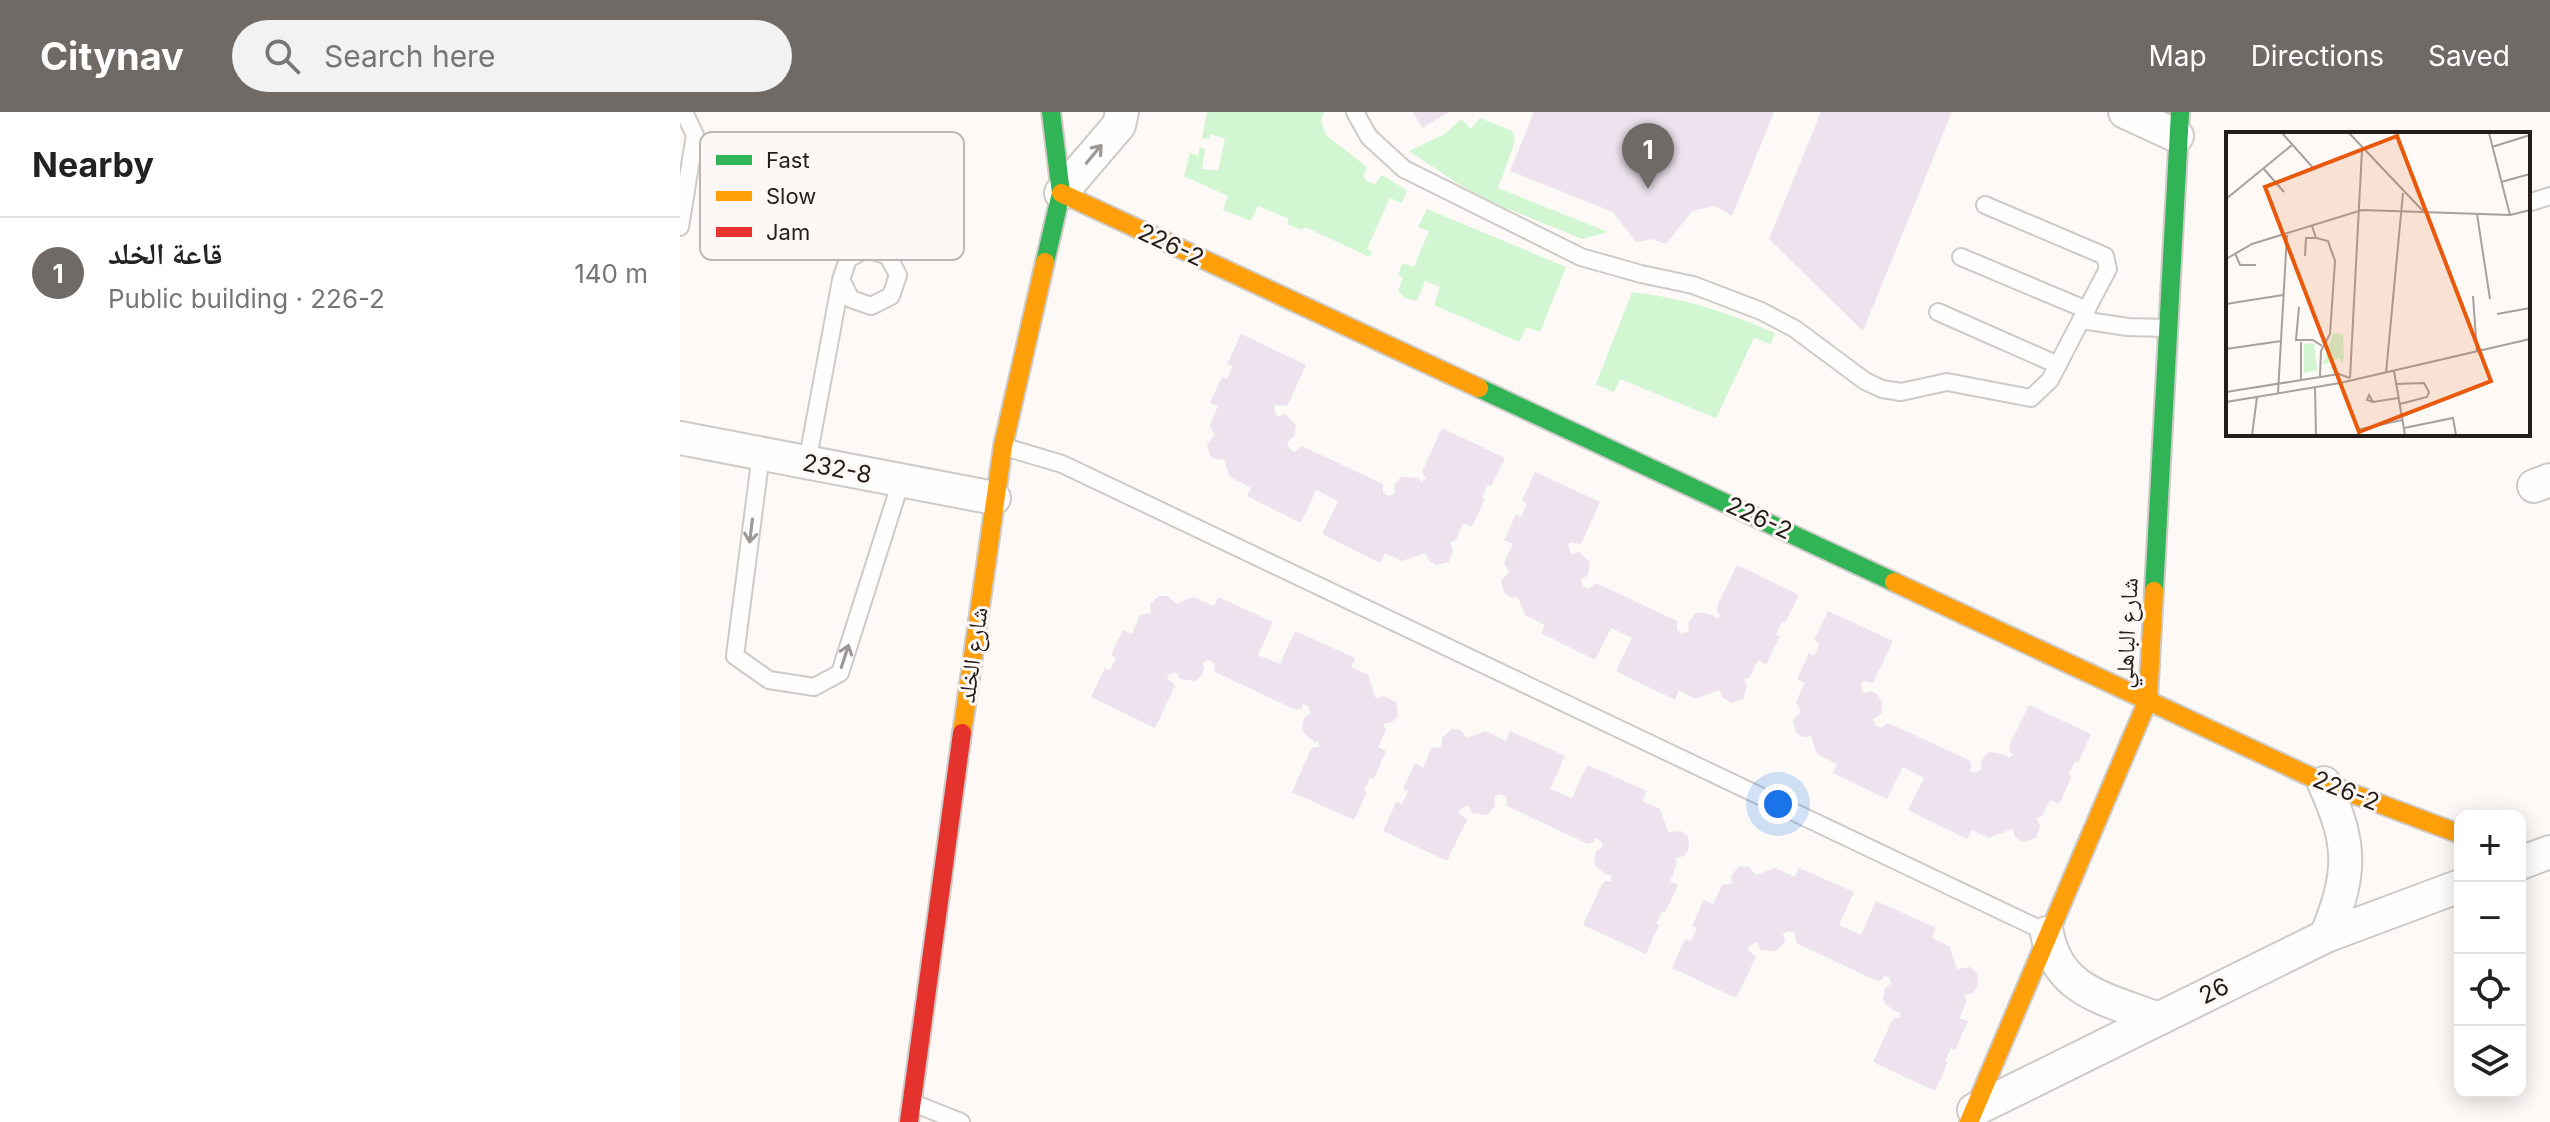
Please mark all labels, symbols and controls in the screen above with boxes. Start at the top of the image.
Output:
search box [232,20,792,92]
text: Citynav [40,33,184,79]
icon: search [260,34,304,78]
text: Search here [324,38,495,74]
text: Map [2148,39,2207,73]
text: Directions [2251,39,2384,73]
text: Saved [2428,39,2510,73]
pin: 1 [1622,123,1674,189]
legend [700,132,964,260]
inset map [2226,132,2530,436]
text: Nearby [32,144,154,185]
one-way arrow [1085,144,1103,165]
text: Fast [766,147,810,173]
text: Slow [766,183,816,209]
street label: 226-2 [1134,217,1209,272]
text: Jam [766,219,810,245]
text: قاعة الخلد [108,235,223,271]
text: 1 [52,258,64,289]
text: 140 m [574,258,648,289]
text: Public building · 226-2 [108,283,385,314]
street label: 232-8 [800,448,874,489]
street label: 226-2 [1722,490,1797,545]
one-way arrow [743,518,758,543]
street label: شارع الباهلي [2109,577,2149,689]
street label: شارع الخلد [951,605,995,705]
one-way arrow [839,644,854,669]
street label: 226-2 [2309,764,2384,817]
your location [1758,784,1798,824]
map controls [2454,810,2526,1098]
button: + [2454,810,2526,882]
button: − [2454,882,2526,954]
button: locate [2454,954,2526,1026]
street label: 26 [2194,971,2233,1010]
button: layers [2454,1026,2526,1098]

